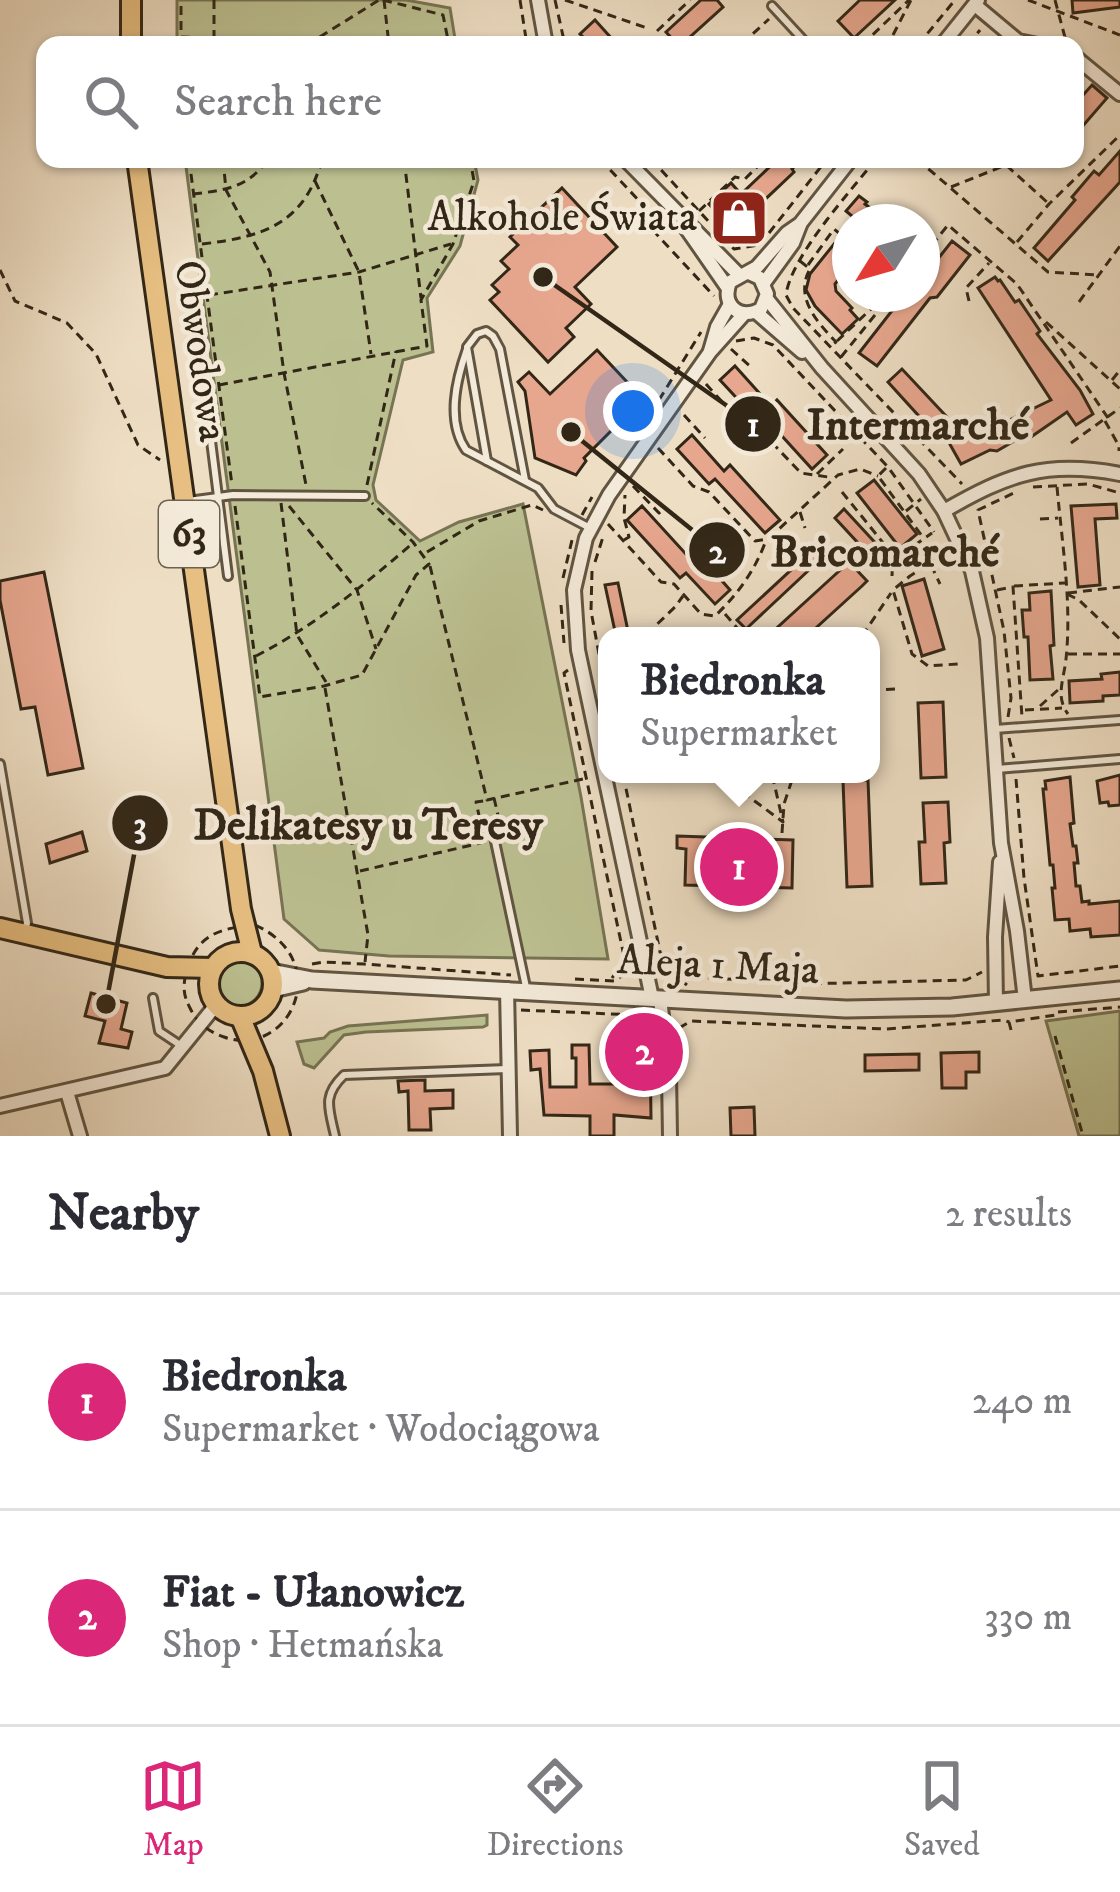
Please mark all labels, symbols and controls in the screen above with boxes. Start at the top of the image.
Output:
search box [36,36,1084,168]
icon: search [78,69,144,135]
text: Search here [174,74,382,130]
shop icon: Alkohole Świata [708,187,770,249]
place label: Alkohole Świata [428,191,697,244]
north arrow [832,204,940,312]
street label: Obwodowa [162,257,238,445]
your location [603,381,663,441]
callout: Intermarché [723,383,1054,464]
text: Intermarché [807,398,1031,454]
text: 1 [746,403,760,448]
road number: 63 [159,501,219,567]
callout: Bricomarché [687,510,1024,591]
text: Bricomarché [771,525,1001,581]
text: 2 [708,530,726,575]
popup [598,627,880,783]
text: Biedronka [640,653,825,709]
text: Supermarket [640,709,838,758]
callout: Delikatesy u Teresy [110,783,567,864]
text: Delikatesy u Teresy [193,798,544,854]
text: 3 [133,803,147,848]
pin: 1 [700,822,778,912]
street label: Aleja 1 Maja [616,935,820,997]
pin: 2 [605,1007,683,1097]
text: Nearby [48,1182,199,1246]
text: 2 results [945,1190,1072,1239]
text: Biedronka [162,1349,347,1405]
text: 1 [80,1377,94,1426]
text: 240 m [972,1377,1072,1426]
text: Supermarket · Wodociągowa [162,1405,599,1454]
text: Fiat - Ułanowicz [162,1565,464,1621]
text: 2 [77,1593,97,1642]
text: 330 m [984,1593,1072,1642]
text: Shop · Hetmańska [162,1621,443,1670]
tab: Map [140,1753,206,1866]
tab: Directions [487,1753,623,1866]
tab: Saved [904,1753,980,1866]

